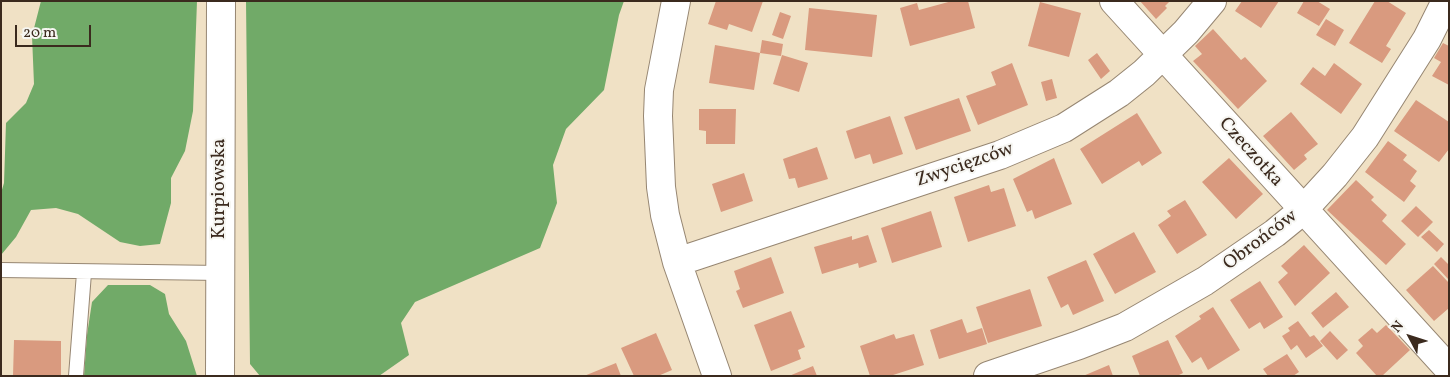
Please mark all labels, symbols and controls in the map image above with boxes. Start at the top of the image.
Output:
scale bar [18,15,94,47]
text: 20 m [23,23,56,44]
street label: Czeczotka [1213,114,1287,192]
street label: Kurpiowska [210,139,232,239]
street label: Zwycięzców [913,139,1017,193]
street label: Obrońców [1219,206,1303,276]
north arrow [1385,312,1435,362]
text: N [1388,317,1409,337]

